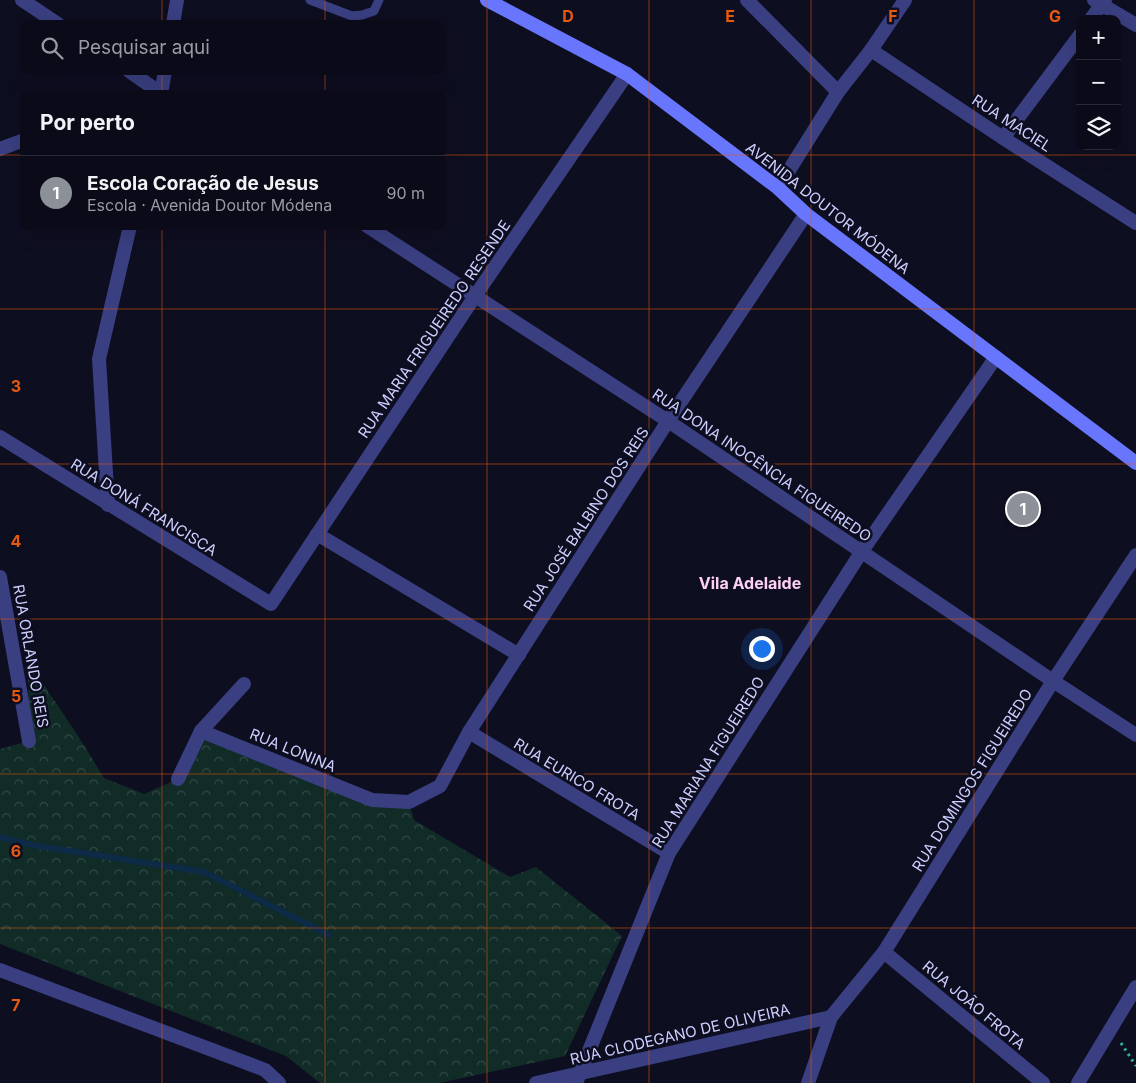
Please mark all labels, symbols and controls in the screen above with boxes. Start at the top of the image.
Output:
text: D [562,6,574,26]
text: E [725,6,735,26]
text: F [888,6,898,26]
text: G [1049,6,1061,26]
map controls [1076,15,1121,150]
button: + [1076,15,1121,60]
search box [20,20,445,75]
icon: search [38,34,66,62]
text: Pesquisar aqui [78,36,210,59]
button: − [1076,60,1121,105]
street label: RUA MACIEL [969,90,1055,156]
button: layers [1076,105,1121,150]
text: Por perto [40,110,135,135]
street label: AVENIDA DOUTOR MÓDENA [742,138,914,278]
text: Escola Coração de Jesus [87,172,319,195]
text: 1 [53,183,59,203]
text: 90 m [386,183,425,203]
text: Escola · Avenida Doutor Módena [87,195,332,215]
street label: RUA MARIA FRIGUEIREDO RESENDE [354,216,514,442]
text: 3 [11,376,21,396]
street label: RUA DONA INOCÊNCIA FIGUEIREDO [649,384,875,546]
street label: RUA JOSÉ BALBINO DOS REIS [519,423,653,615]
street label: RUA DONÁ FRANCISCA [67,454,221,560]
pin: 1 [1007,490,1039,528]
text: 4 [11,531,22,551]
district label: Vila Adelaide [699,573,801,593]
street label: RUA ORLANDO REIS [9,583,53,729]
your location [749,636,775,662]
street label: RUA MARIANA FIGUEIREDO [647,673,769,851]
street label: RUA DOMINGOS FIGUEIREDO [908,685,1036,875]
text: 5 [11,686,21,706]
street label: RUA LONINA [247,724,339,776]
street label: RUA EURICO FROTA [510,734,644,824]
text: 6 [11,841,21,861]
street label: RUA JOÃO FROTA [919,956,1029,1054]
text: 7 [11,995,21,1015]
street label: RUA CLODEGANO DE OLIVEIRA [568,999,792,1069]

